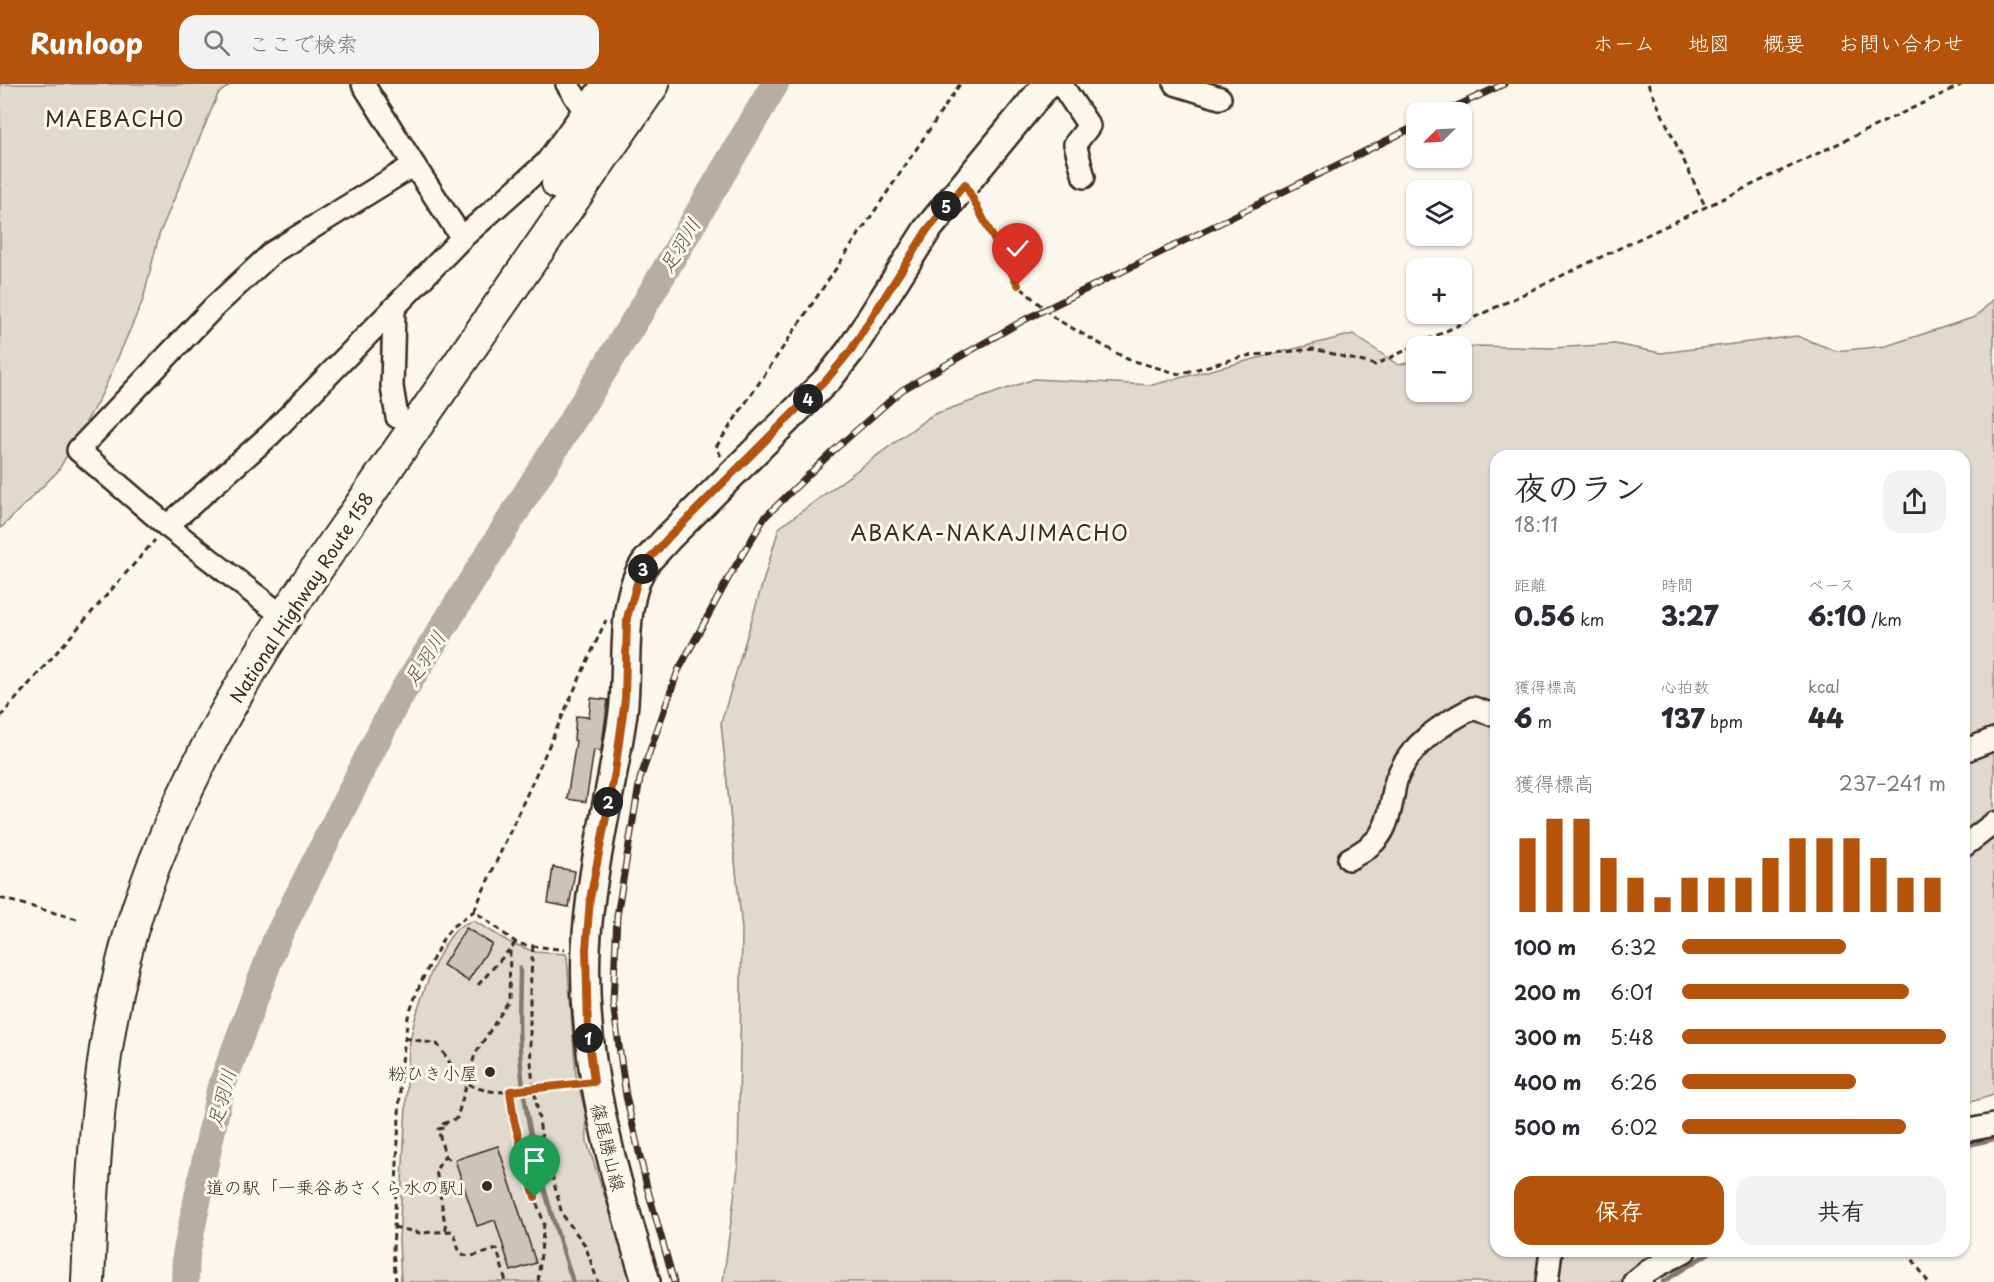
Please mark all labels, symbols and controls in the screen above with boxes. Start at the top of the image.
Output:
search box [179,15,599,69]
text: Runloop [30,21,143,64]
icon: search [200,26,233,59]
text: ここで検索 [248,26,358,59]
text: ホーム [1593,26,1655,58]
text: 地図 [1688,26,1730,58]
text: 概要 [1763,26,1805,58]
text: お問い合わせ [1838,26,1964,58]
district label: MAEBACHO [45,102,185,134]
north arrow [1406,102,1472,168]
map controls [1406,102,1472,402]
button: layers [1406,180,1472,246]
pin: 5 [931,191,961,221]
text: 5 [941,194,951,218]
water label: 足羽川 [651,212,707,278]
pin [992,223,1043,285]
icon: check [1001,232,1034,265]
button: + [1406,258,1472,324]
button: − [1406,336,1472,402]
pin: 4 [793,384,823,414]
text: 4 [803,387,813,411]
text: 夜のラン [1514,461,1646,511]
button: share [1883,470,1946,533]
street label: National Highway Route 158 [223,486,379,708]
text: 18:11 [1514,509,1558,539]
district label: ABAKA-NAKAJIMACHO [851,516,1129,548]
pin: 3 [628,554,658,584]
text: 3 [638,557,648,581]
text: 距離 [1514,572,1546,596]
text: 時間 [1661,572,1693,596]
text: ペース [1808,572,1855,596]
text: 0.56 [1514,596,1575,635]
text: 3:27 [1661,596,1719,635]
text: 6:10 [1808,596,1866,635]
text: km [1575,607,1604,631]
text: /km [1866,607,1902,631]
water label: 足羽川 [395,625,453,691]
text: 獲得標高 [1514,674,1578,698]
text: 心拍数 [1661,674,1709,698]
text: kcal [1808,674,1840,698]
text: 6 [1514,698,1532,737]
text: 137 [1661,698,1705,737]
text: 44 [1808,698,1844,737]
text: m [1532,709,1552,733]
text: bpm [1705,709,1743,733]
text: 獲得標高 [1514,768,1594,798]
text: 237–241 m [1839,768,1946,798]
pin: 2 [593,787,623,817]
text: 2 [602,790,614,814]
text: 100 m [1514,932,1576,962]
text: 6:32 [1610,932,1657,962]
text: 200 m [1514,977,1581,1007]
text: 6:01 [1610,977,1653,1007]
text: 300 m [1514,1022,1582,1052]
text: 5:48 [1610,1022,1654,1052]
pin: 1 [573,1023,603,1053]
text: 1 [584,1026,592,1050]
place label: 粉ひき小屋 [388,1059,478,1086]
water label: 足羽川 [199,1065,243,1131]
marker: 粉ひき小屋 [483,1065,497,1079]
text: 400 m [1514,1067,1582,1097]
text: 6:26 [1610,1067,1657,1097]
street label: 篠尾勝山線 [585,1100,633,1194]
text: 500 m [1514,1112,1581,1142]
text: 6:02 [1610,1112,1658,1142]
pin [509,1135,560,1197]
icon: arrive [518,1144,551,1177]
place label: 道の駅「一乗谷あさくら水の駅」 [206,1173,475,1200]
button: 保存 [1514,1176,1724,1245]
button: 共有 [1736,1176,1946,1245]
marker: 道の駅「一乗谷あさくら水の駅」 [480,1179,494,1193]

